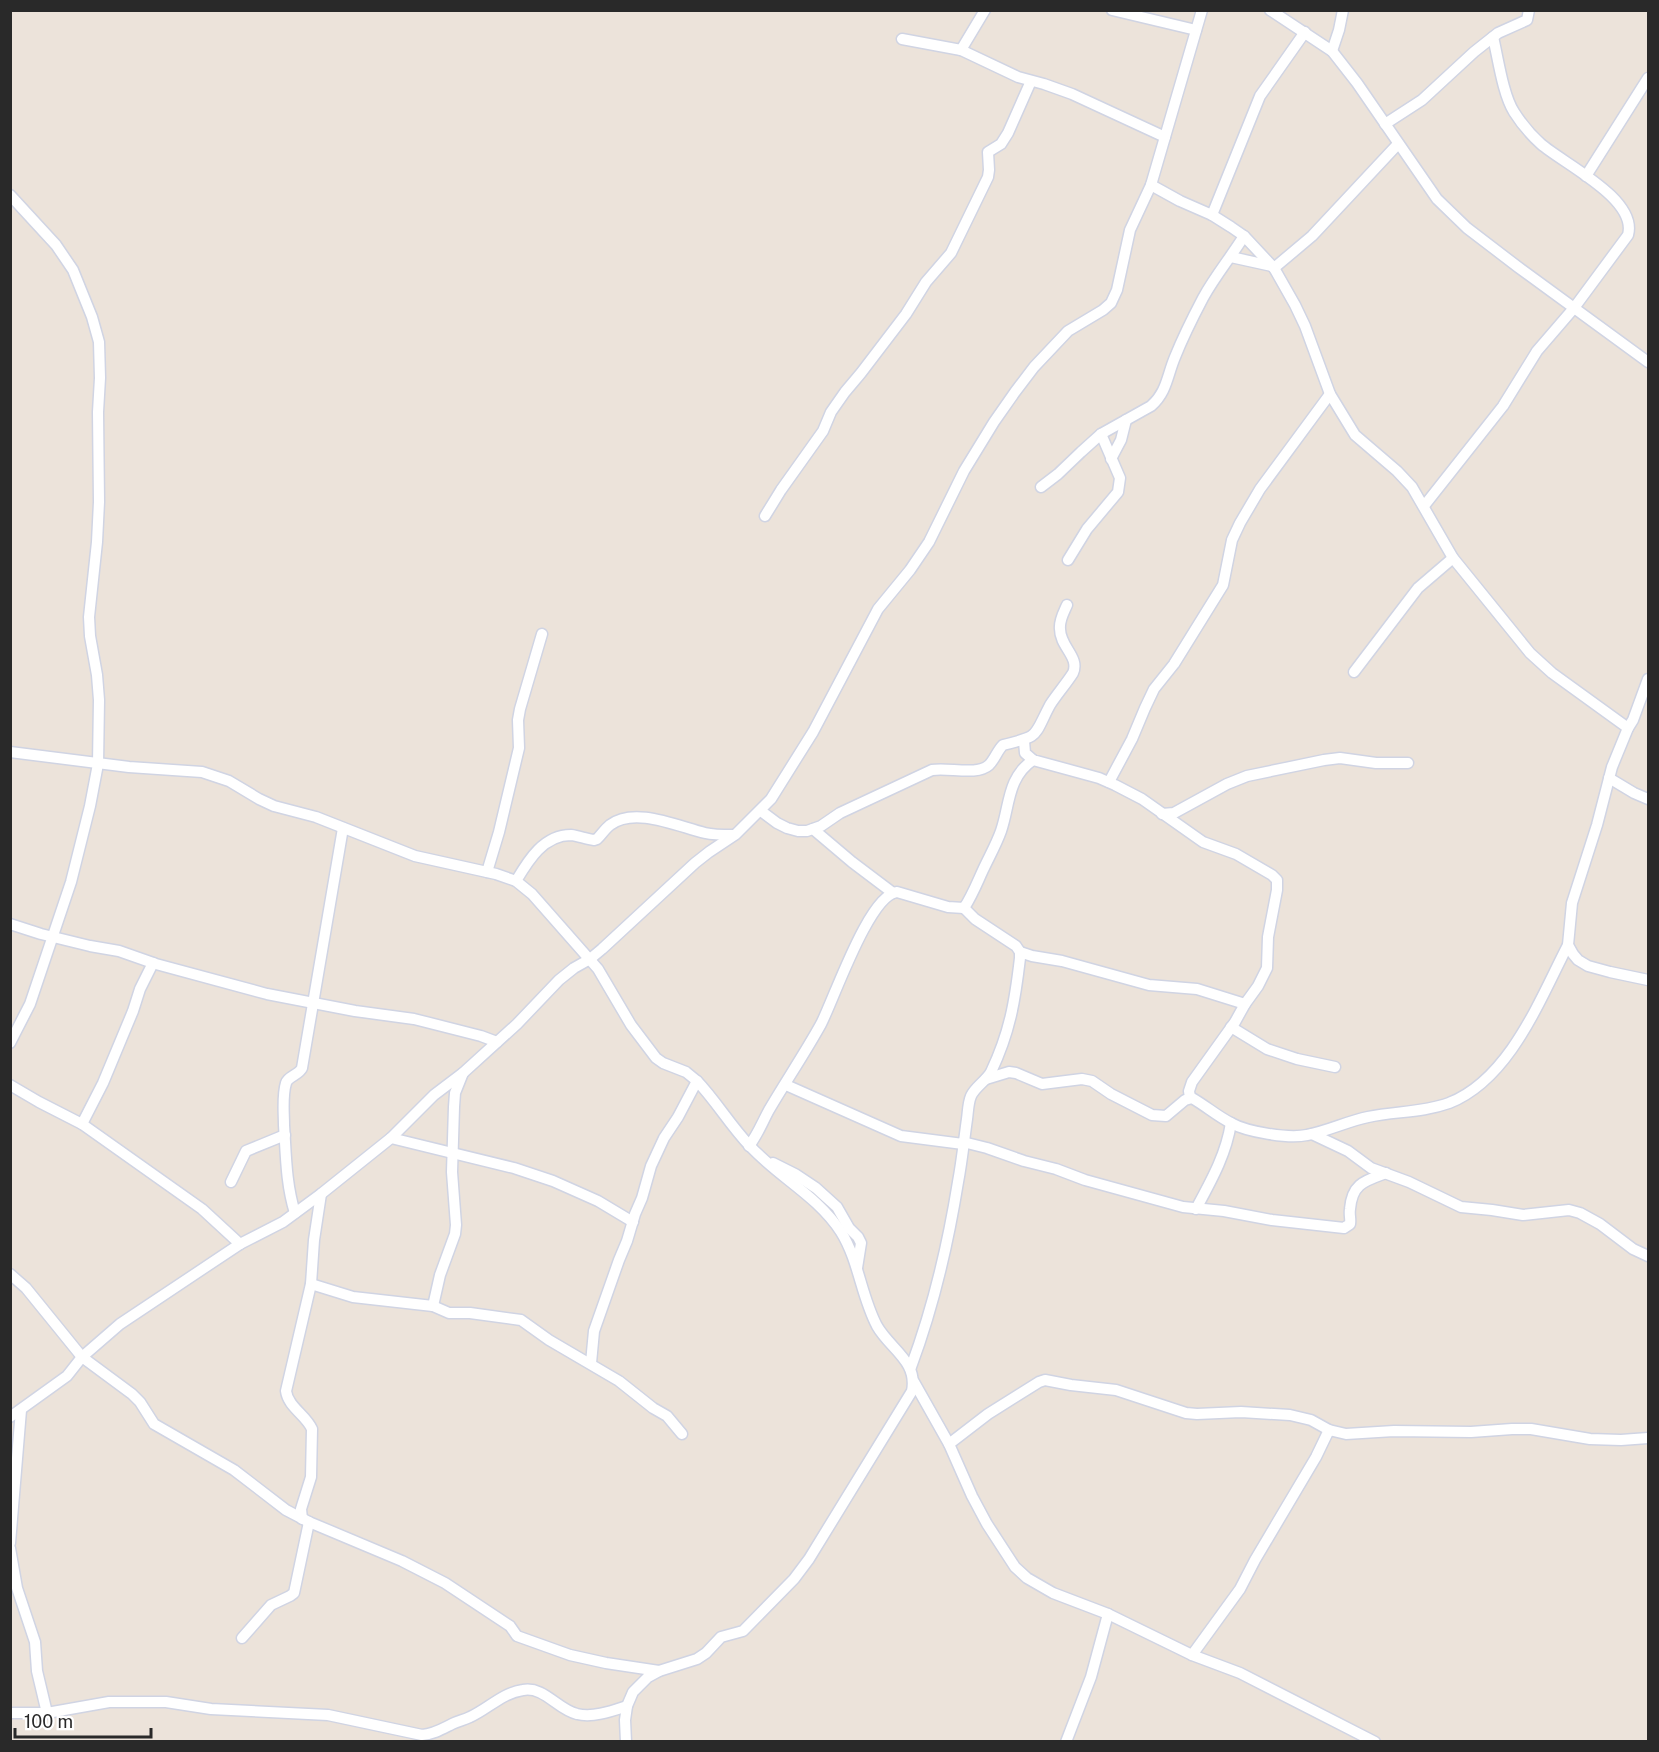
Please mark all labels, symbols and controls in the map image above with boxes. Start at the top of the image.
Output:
scale bar [15,1701,152,1739]
text: 100 m [24,1711,73,1732]

